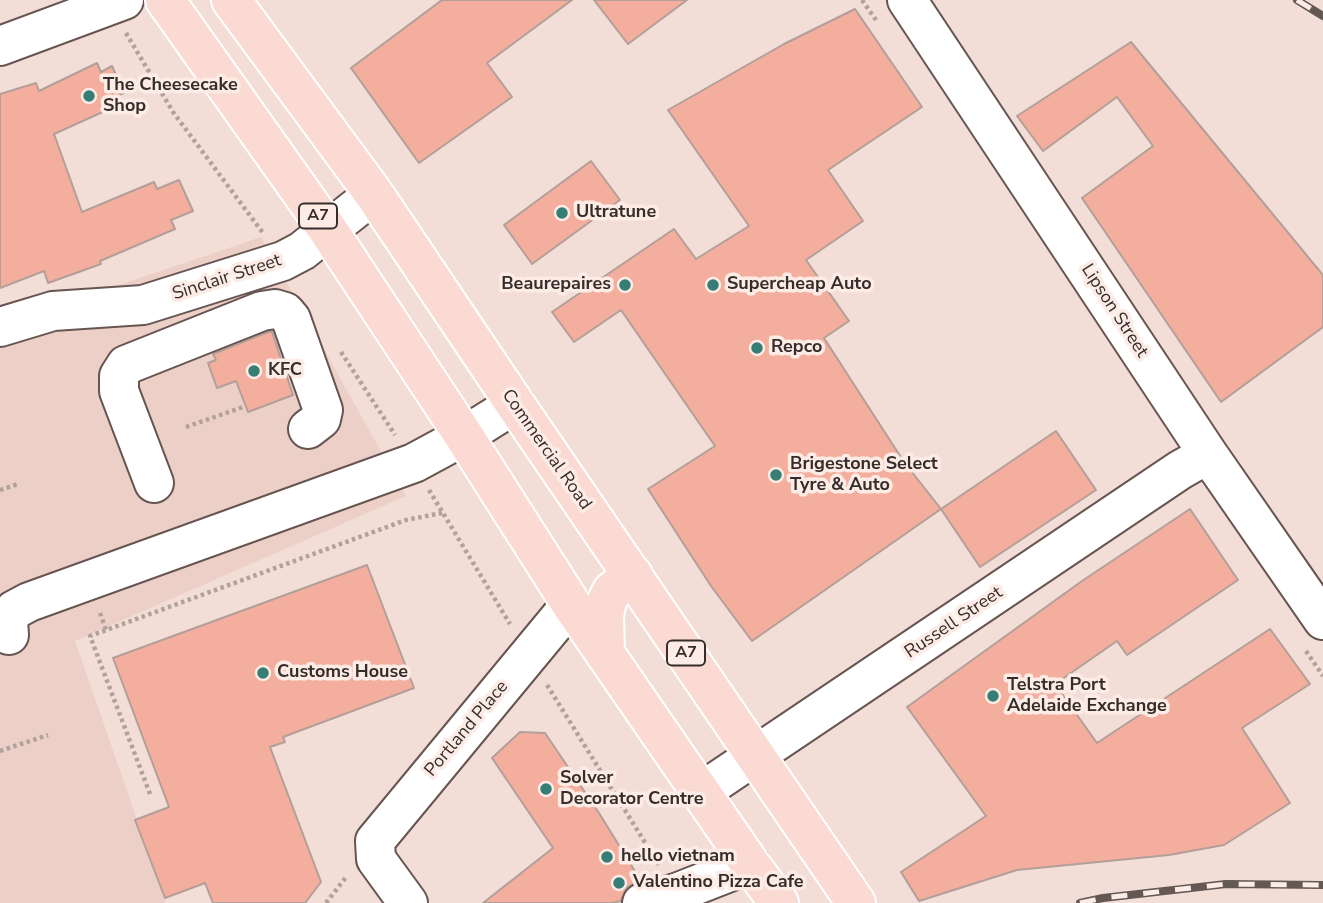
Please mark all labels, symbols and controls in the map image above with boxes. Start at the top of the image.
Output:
place label: The Cheesecake Shop [103,75,238,118]
marker: The Cheesecake Shop [81,88,97,104]
place label: Ultratune [576,202,656,224]
road number: A7 [299,204,337,229]
marker: Ultratune [554,205,570,221]
street label: Sinclair Street [170,250,284,306]
street label: Lipson Street [1076,260,1152,362]
place label: Beaurepaires [501,274,611,296]
place label: Supercheap Auto [727,274,872,296]
marker: Beaurepaires [617,277,633,293]
marker: Supercheap Auto [705,277,721,293]
place label: Repco [771,337,822,359]
marker: Repco [749,340,765,356]
place label: KFC [268,360,302,382]
marker: KFC [246,363,262,379]
street label: Commercial Road [496,386,596,514]
place label: Brigestone Select Tyre & Auto [790,454,938,496]
marker: Brigestone Select Tyre & Auto [768,467,784,483]
street label: Russell Street [901,582,1007,664]
road number: A7 [667,640,705,666]
place label: Customs House [277,662,408,684]
marker: Customs House [255,665,271,681]
place label: Telstra Port Adelaide Exchange [1007,675,1167,718]
street label: Portland Place [421,677,513,781]
marker: Telstra Port Adelaide Exchange [985,688,1001,704]
place label: Solver Decorator Centre [560,768,704,810]
marker: Solver Decorator Centre [538,781,554,797]
place label: hello vietnam [621,846,735,868]
marker: hello vietnam [599,849,615,865]
place label: Valentino Pizza Cafe [633,872,804,894]
marker: Valentino Pizza Cafe [611,875,627,891]

